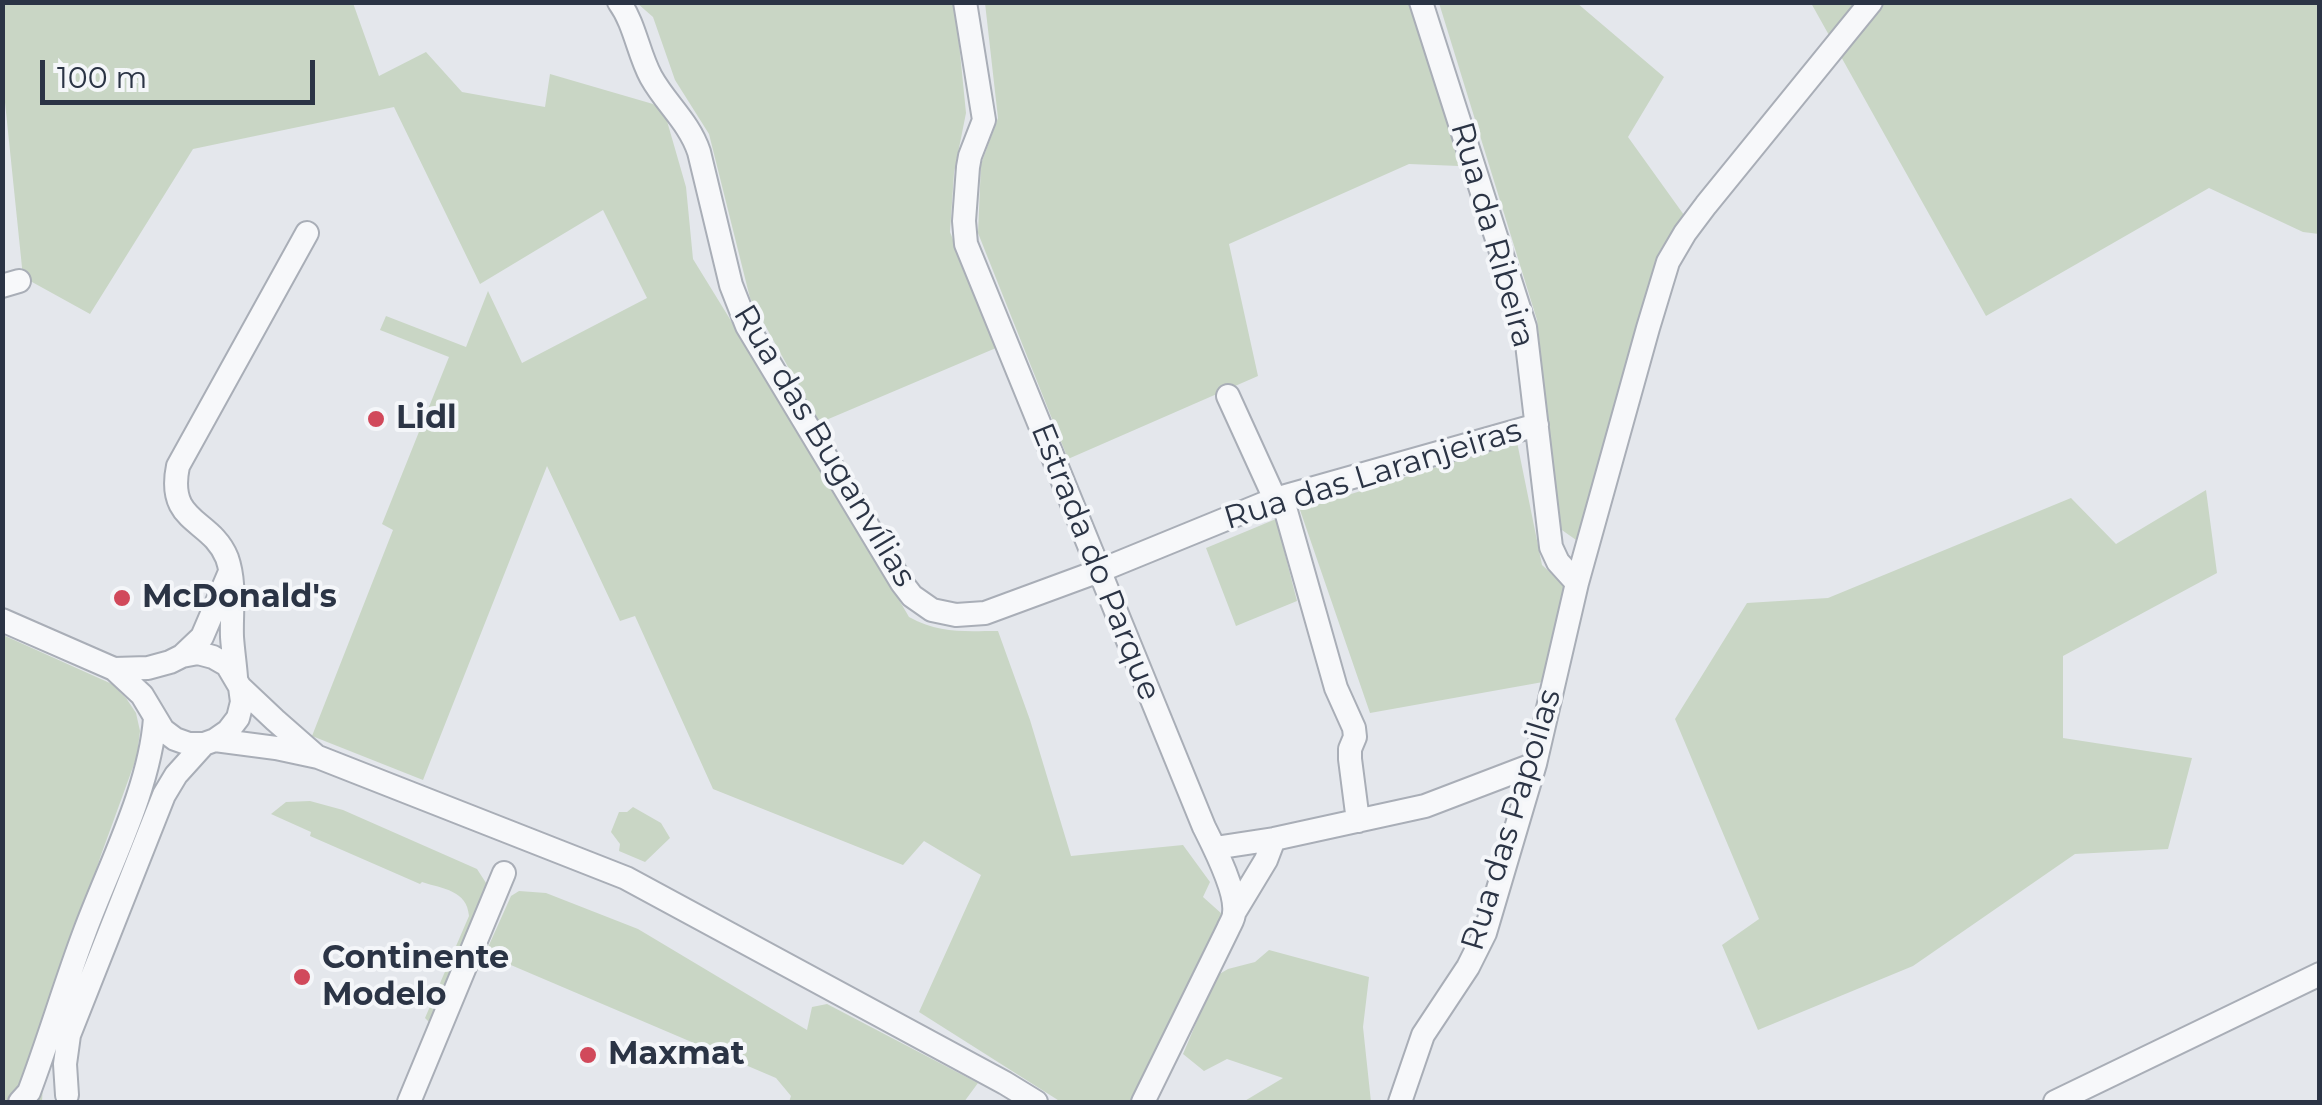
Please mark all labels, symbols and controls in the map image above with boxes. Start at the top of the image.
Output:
scale bar [45,40,320,102]
text: 100 m [57,59,147,96]
street label: Rua da Ribeira [1441,118,1543,352]
street label: Rua das Buganvílias [725,298,923,594]
place label: Lidl [396,400,457,438]
marker: Lidl [365,408,387,430]
street label: Rua das Laranjeiras [1220,411,1526,539]
street label: Estrada do Parque [1022,418,1168,706]
place label: McDonald's [142,579,337,617]
marker: McDonald's [111,587,133,609]
street label: Rua das Papoilas [1454,685,1570,955]
place label: Continente Modelo [322,940,509,1015]
marker: Continente Modelo [291,966,313,988]
place label: Maxmat [608,1036,745,1074]
marker: Maxmat [577,1044,599,1066]

